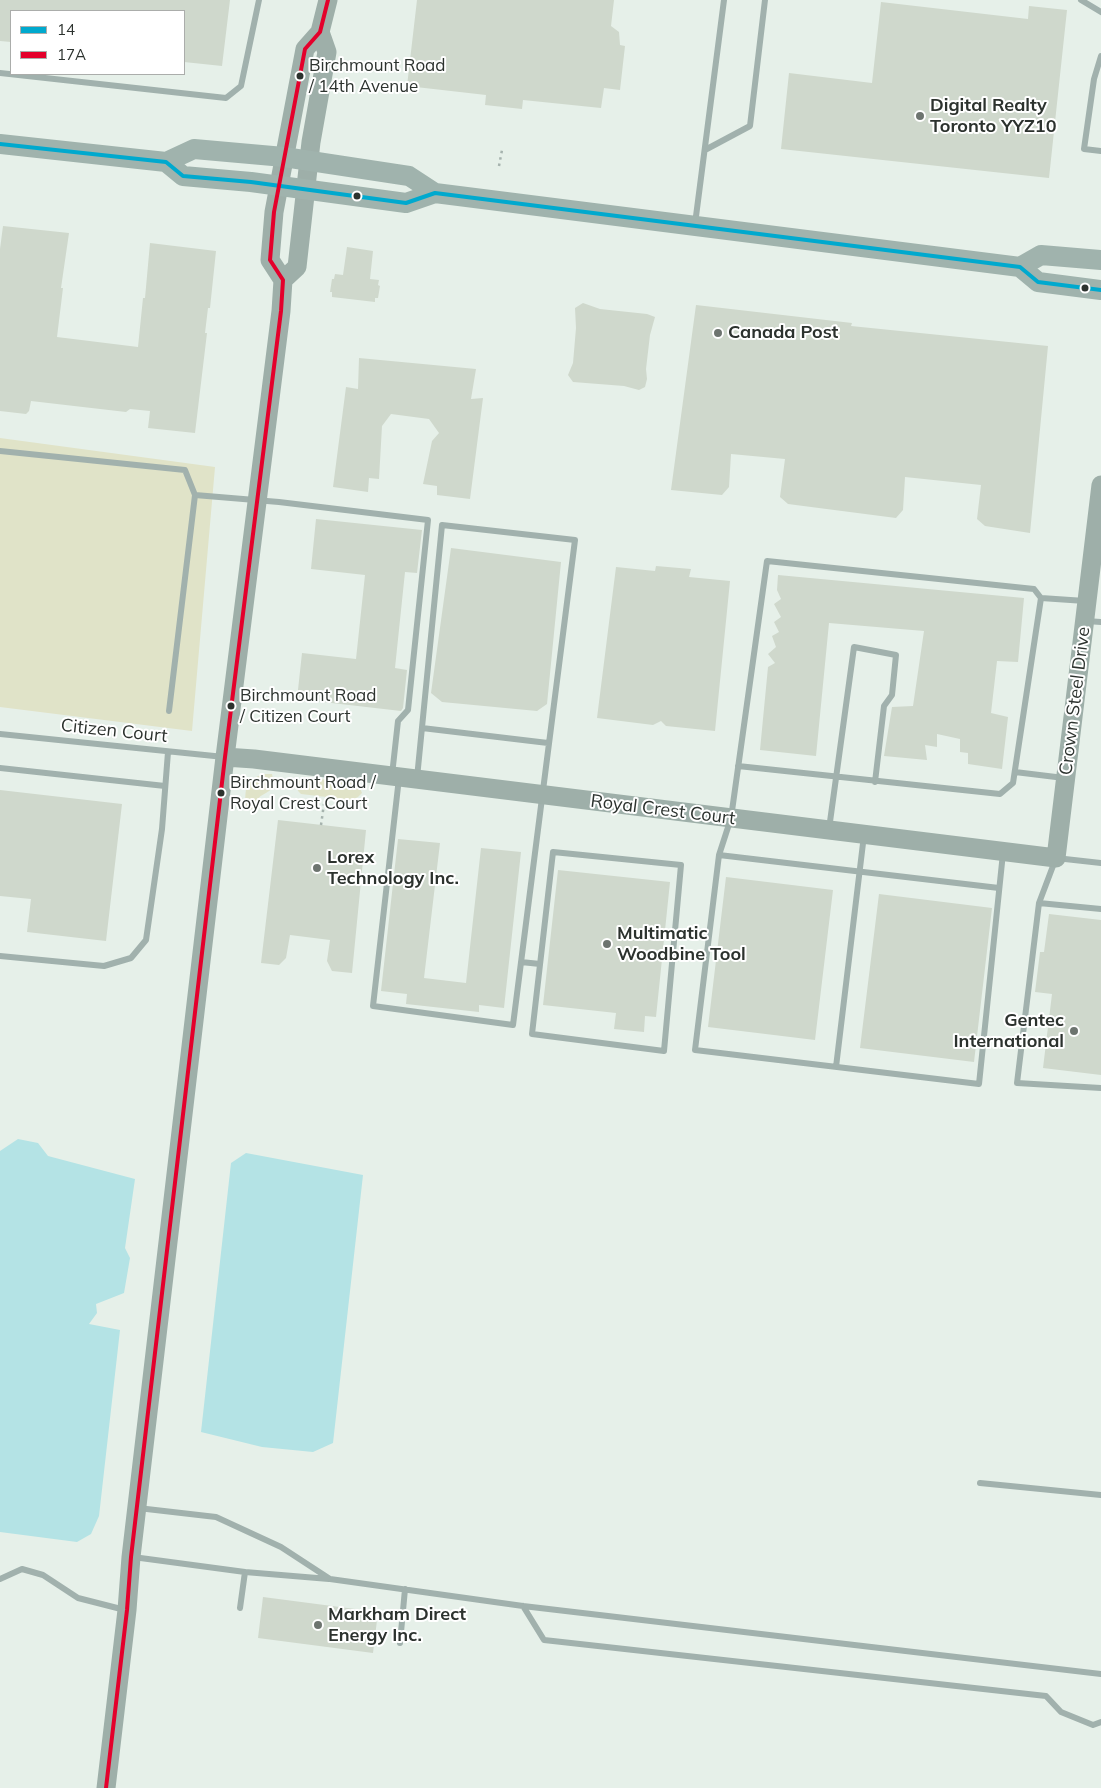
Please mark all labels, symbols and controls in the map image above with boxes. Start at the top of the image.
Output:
legend [10,10,185,75]
text: 14 [57,20,75,39]
text: 17A [57,45,86,64]
place label: Birchmount Road / 14th Avenue [309,56,446,96]
marker: Birchmount Road / 14th Avenue [295,71,305,81]
place label: Digital Realty Toronto YYZ10 [930,95,1056,138]
marker: Digital Realty Toronto YYZ10 [914,110,926,122]
unlabelled marker [352,191,362,201]
unlabelled marker [1080,283,1090,293]
place label: Canada Post [728,322,838,344]
marker: Canada Post [712,327,724,339]
street label: Crown Steel Drive [1055,626,1095,776]
place label: Birchmount Road / Citizen Court [240,686,377,726]
marker: Birchmount Road / Citizen Court [226,701,236,711]
street label: Citizen Court [60,715,168,747]
place label: Birchmount Road / Royal Crest Court [230,773,376,813]
marker: Birchmount Road / Royal Crest Court [216,788,226,798]
street label: Royal Crest Court [589,790,737,830]
place label: Lorex Technology Inc. [327,847,459,890]
marker: Lorex Technology Inc. [311,862,323,874]
place label: Multimatic Woodbine Tool [617,923,746,966]
marker: Multimatic Woodbine Tool [601,938,613,950]
place label: Gentec International [953,1010,1064,1052]
marker: Gentec International [1068,1025,1080,1037]
place label: Markham Direct Energy Inc. [328,1604,466,1646]
marker: Markham Direct Energy Inc. [312,1619,324,1631]

